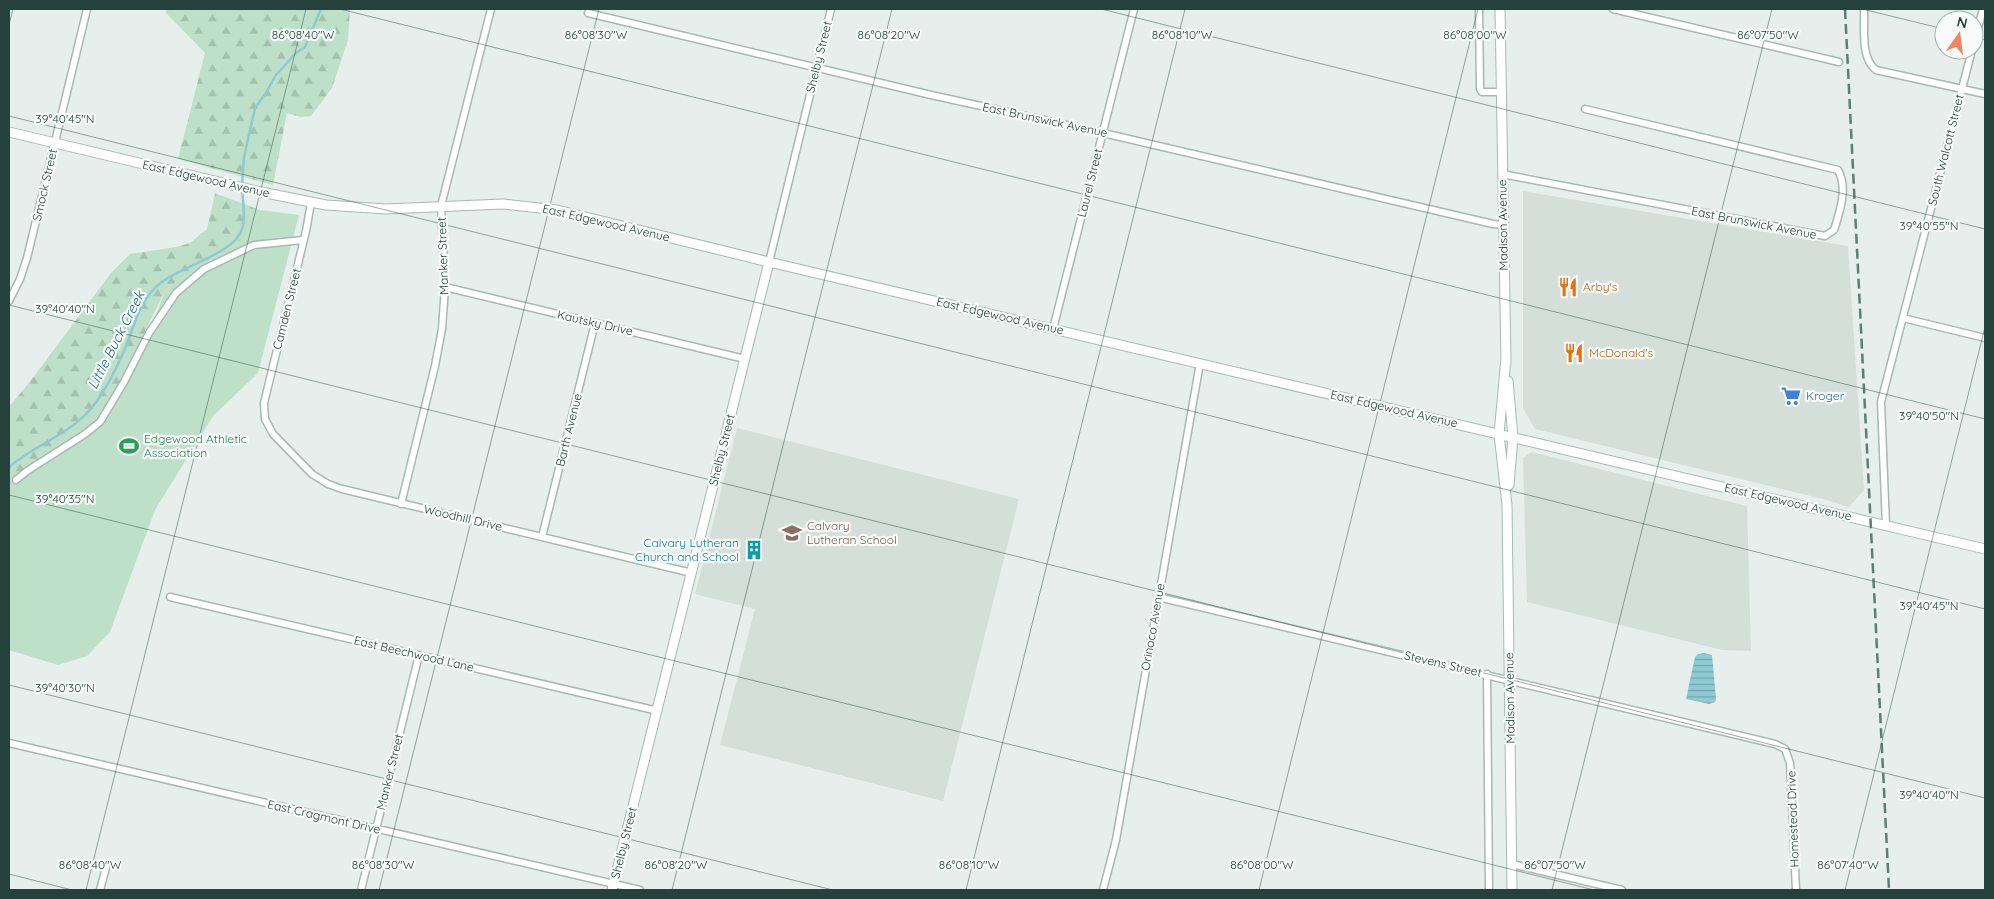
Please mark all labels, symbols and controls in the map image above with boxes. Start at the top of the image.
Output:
north arrow [1934,10,1984,60]
text: N [1955,12,1969,32]
street label: Shelby Street [802,20,835,94]
text: 86°08'40"W [272,27,335,42]
text: 86°08'30"W [565,27,628,42]
text: 86°08'20"W [858,27,921,42]
text: 86°08'10"W [1152,27,1213,42]
text: 86°08'00"W [1443,27,1507,42]
text: 86°07'50"W [1737,27,1799,42]
street label: South Walcott Street [1924,93,1967,207]
street label: East Brunswick Avenue [981,99,1109,140]
text: 39°40'45"N [35,111,95,126]
street label: Smock Street [29,147,60,222]
street label: Laurel Street [1074,147,1105,219]
street label: East Edgewood Avenue [141,157,271,201]
street label: Madison Avenue [1494,179,1511,271]
street label: East Edgewood Avenue [541,201,671,245]
street label: East Brunswick Avenue [1690,203,1818,242]
street label: Manker Street [434,217,451,295]
text: 39°40'55"N [1899,218,1959,233]
street label: Camden Street [269,267,304,351]
restaurant icon: Arby's [1557,276,1579,298]
place label: Arby's [1583,279,1618,294]
water label: Little Buck Creek [83,286,149,392]
street label: East Edgewood Avenue [935,294,1065,338]
text: 39°40'40"N [35,301,95,316]
street label: Kautsky Drive [556,306,635,339]
restaurant icon: McDonald's [1563,342,1585,364]
place label: McDonald's [1589,345,1654,360]
supermarket icon: Kroger [1780,385,1802,407]
street label: East Edgewood Avenue [1329,387,1459,431]
place label: Kroger [1806,388,1845,403]
street label: Barth Avenue [552,392,585,468]
text: 39°40'50"N [1899,408,1959,423]
street label: Shelby Street [705,413,738,487]
place label: Edgewood Athletic Association [144,431,247,460]
sports icon: Edgewood Athletic Association [118,435,140,457]
street label: East Edgewood Avenue [1723,480,1853,524]
text: 39°40'35"N [36,491,94,506]
street label: Woodhill Drive [422,501,504,534]
place label: Calvary Lutheran School [807,518,897,547]
school or university icon: Calvary Lutheran School [781,522,803,544]
place label: Calvary Lutheran Church and School [635,535,739,564]
building icon: Calvary Lutheran Church and School [743,539,765,561]
street label: Orinoco Avenue [1137,582,1168,672]
text: 39°40'45"N [1899,598,1959,613]
street label: East Beechwood Lane [353,632,476,675]
street label: Stevens Street [1403,647,1483,680]
street label: Madison Avenue [1501,652,1518,744]
text: 39°40'30"N [35,680,95,695]
street label: Manker Street [373,732,406,811]
street label: Homestead Drive [1783,770,1802,868]
text: 39°40'40"N [1899,787,1959,802]
street label: East Cragmont Drive [266,796,382,837]
street label: Shelby Street [607,806,640,880]
text: 86°08'40"W [59,857,122,872]
text: 86°08'30"W [352,857,415,872]
text: 86°08'20"W [645,857,708,872]
text: 86°08'10"W [939,857,1000,872]
text: 86°08'00"W [1230,857,1294,872]
text: 86°07'50"W [1524,857,1586,872]
text: 86°07'40"W [1817,857,1879,872]

